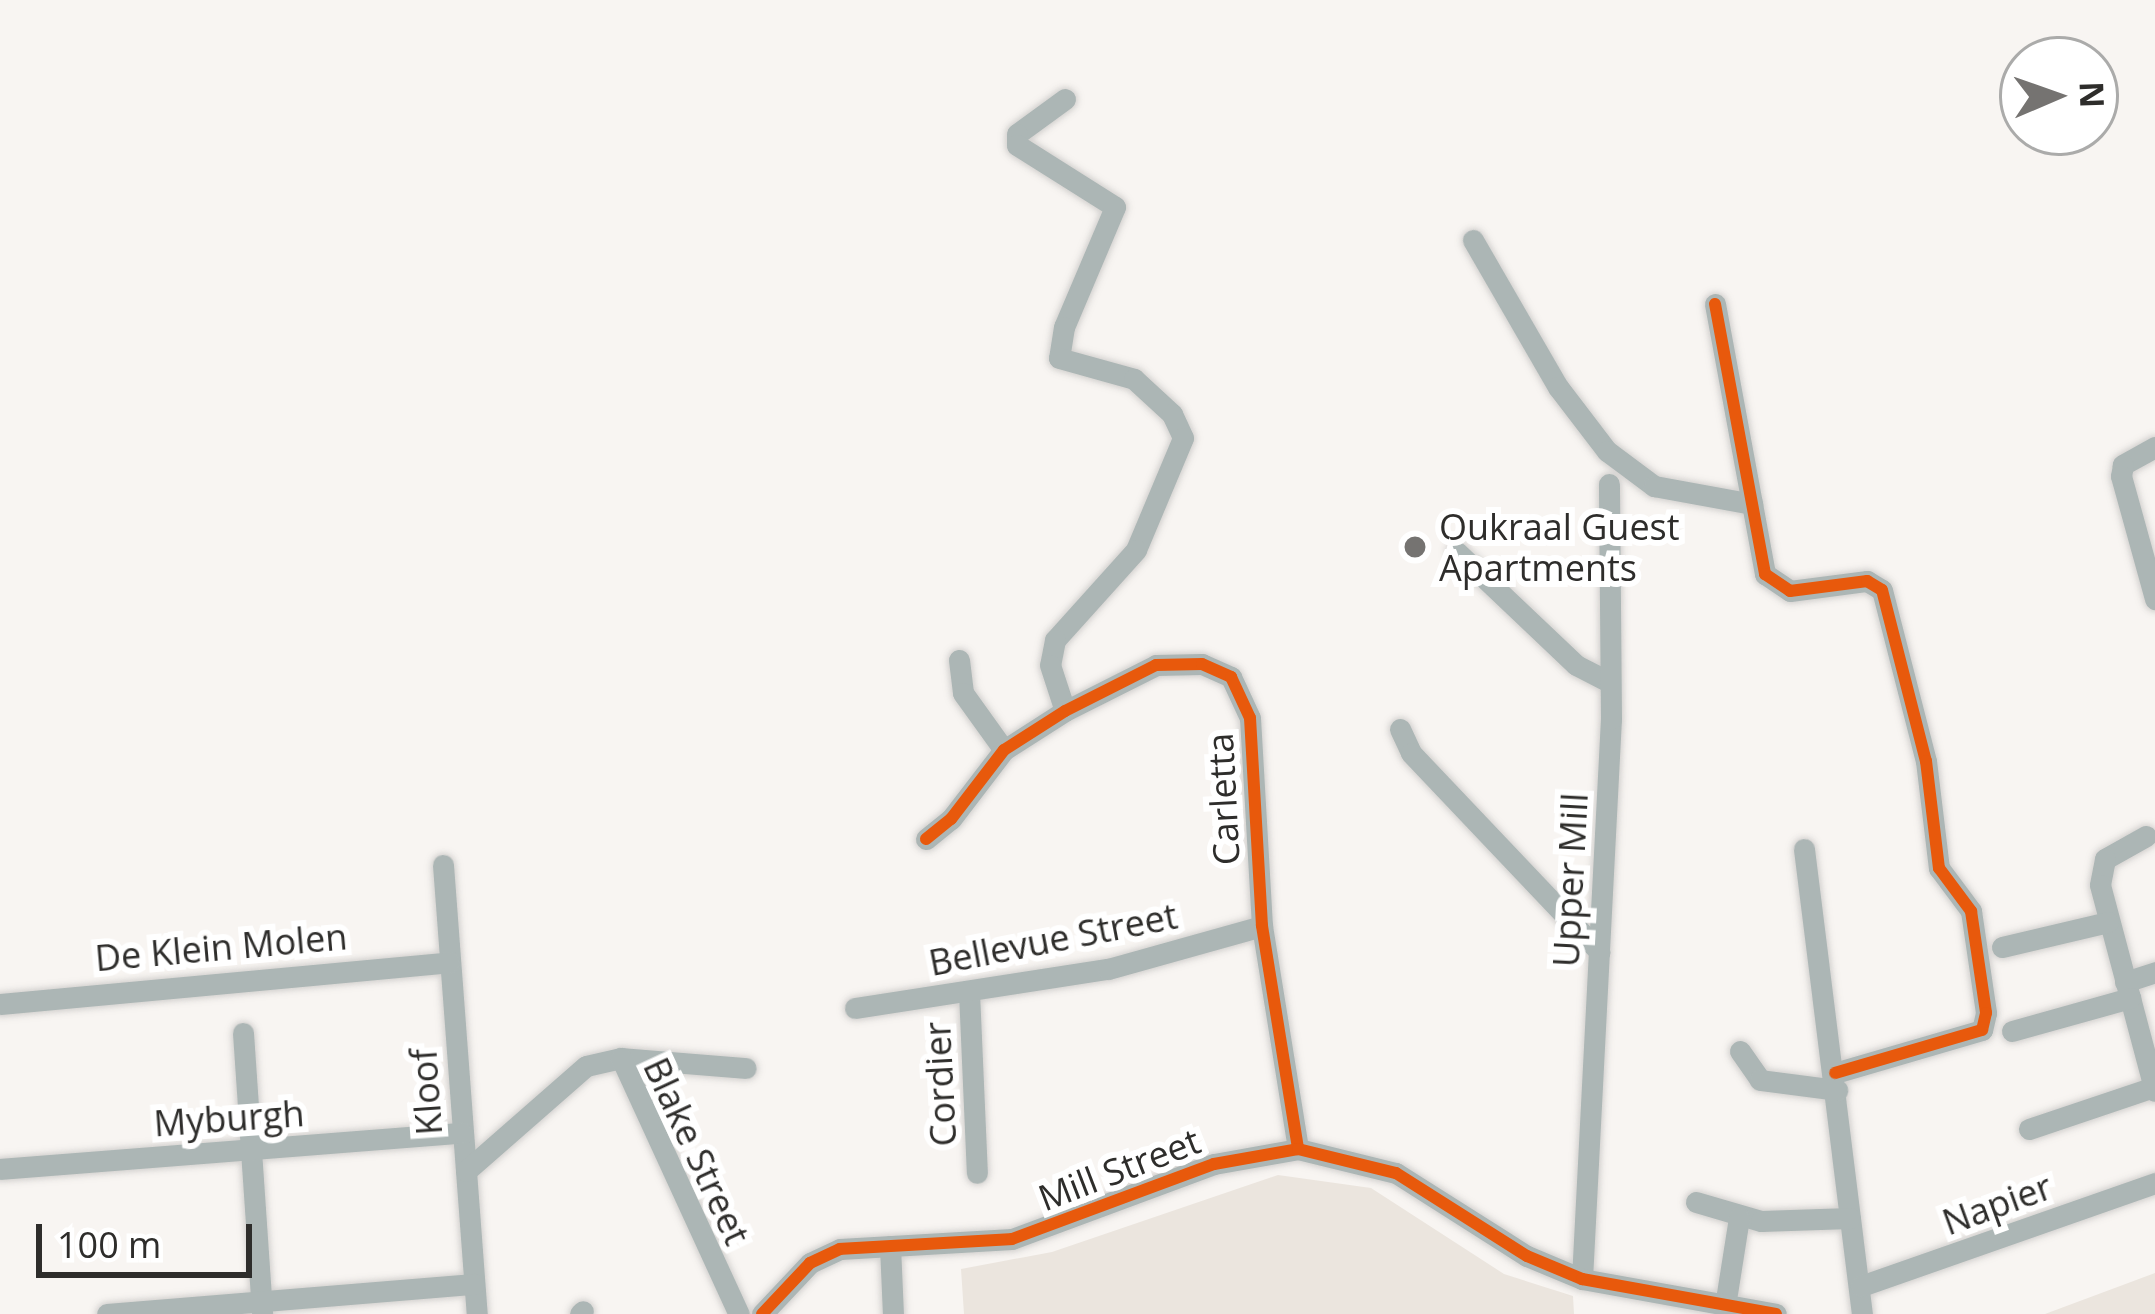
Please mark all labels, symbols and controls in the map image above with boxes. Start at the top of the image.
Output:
north arrow [1999,36,2119,156]
text: N [2070,81,2115,109]
place label: Oukraal Guest Apartments [1439,504,1680,589]
marker: Oukraal Guest Apartments [1402,534,1428,560]
street label: Carletta [1198,732,1248,866]
street label: Upper Mill [1544,792,1596,968]
street label: Bellevue Street [925,894,1181,984]
street label: De Klein Molen [93,914,349,980]
street label: Cordier [915,1020,965,1148]
street label: Kloof [401,1047,451,1137]
street label: Blake Street [635,1051,759,1251]
street label: Myburgh [152,1091,306,1145]
street label: Mill Street [1032,1118,1206,1220]
street label: Napier [1936,1164,2058,1244]
scale bar [42,1200,258,1274]
text: 100 m [57,1220,161,1269]

